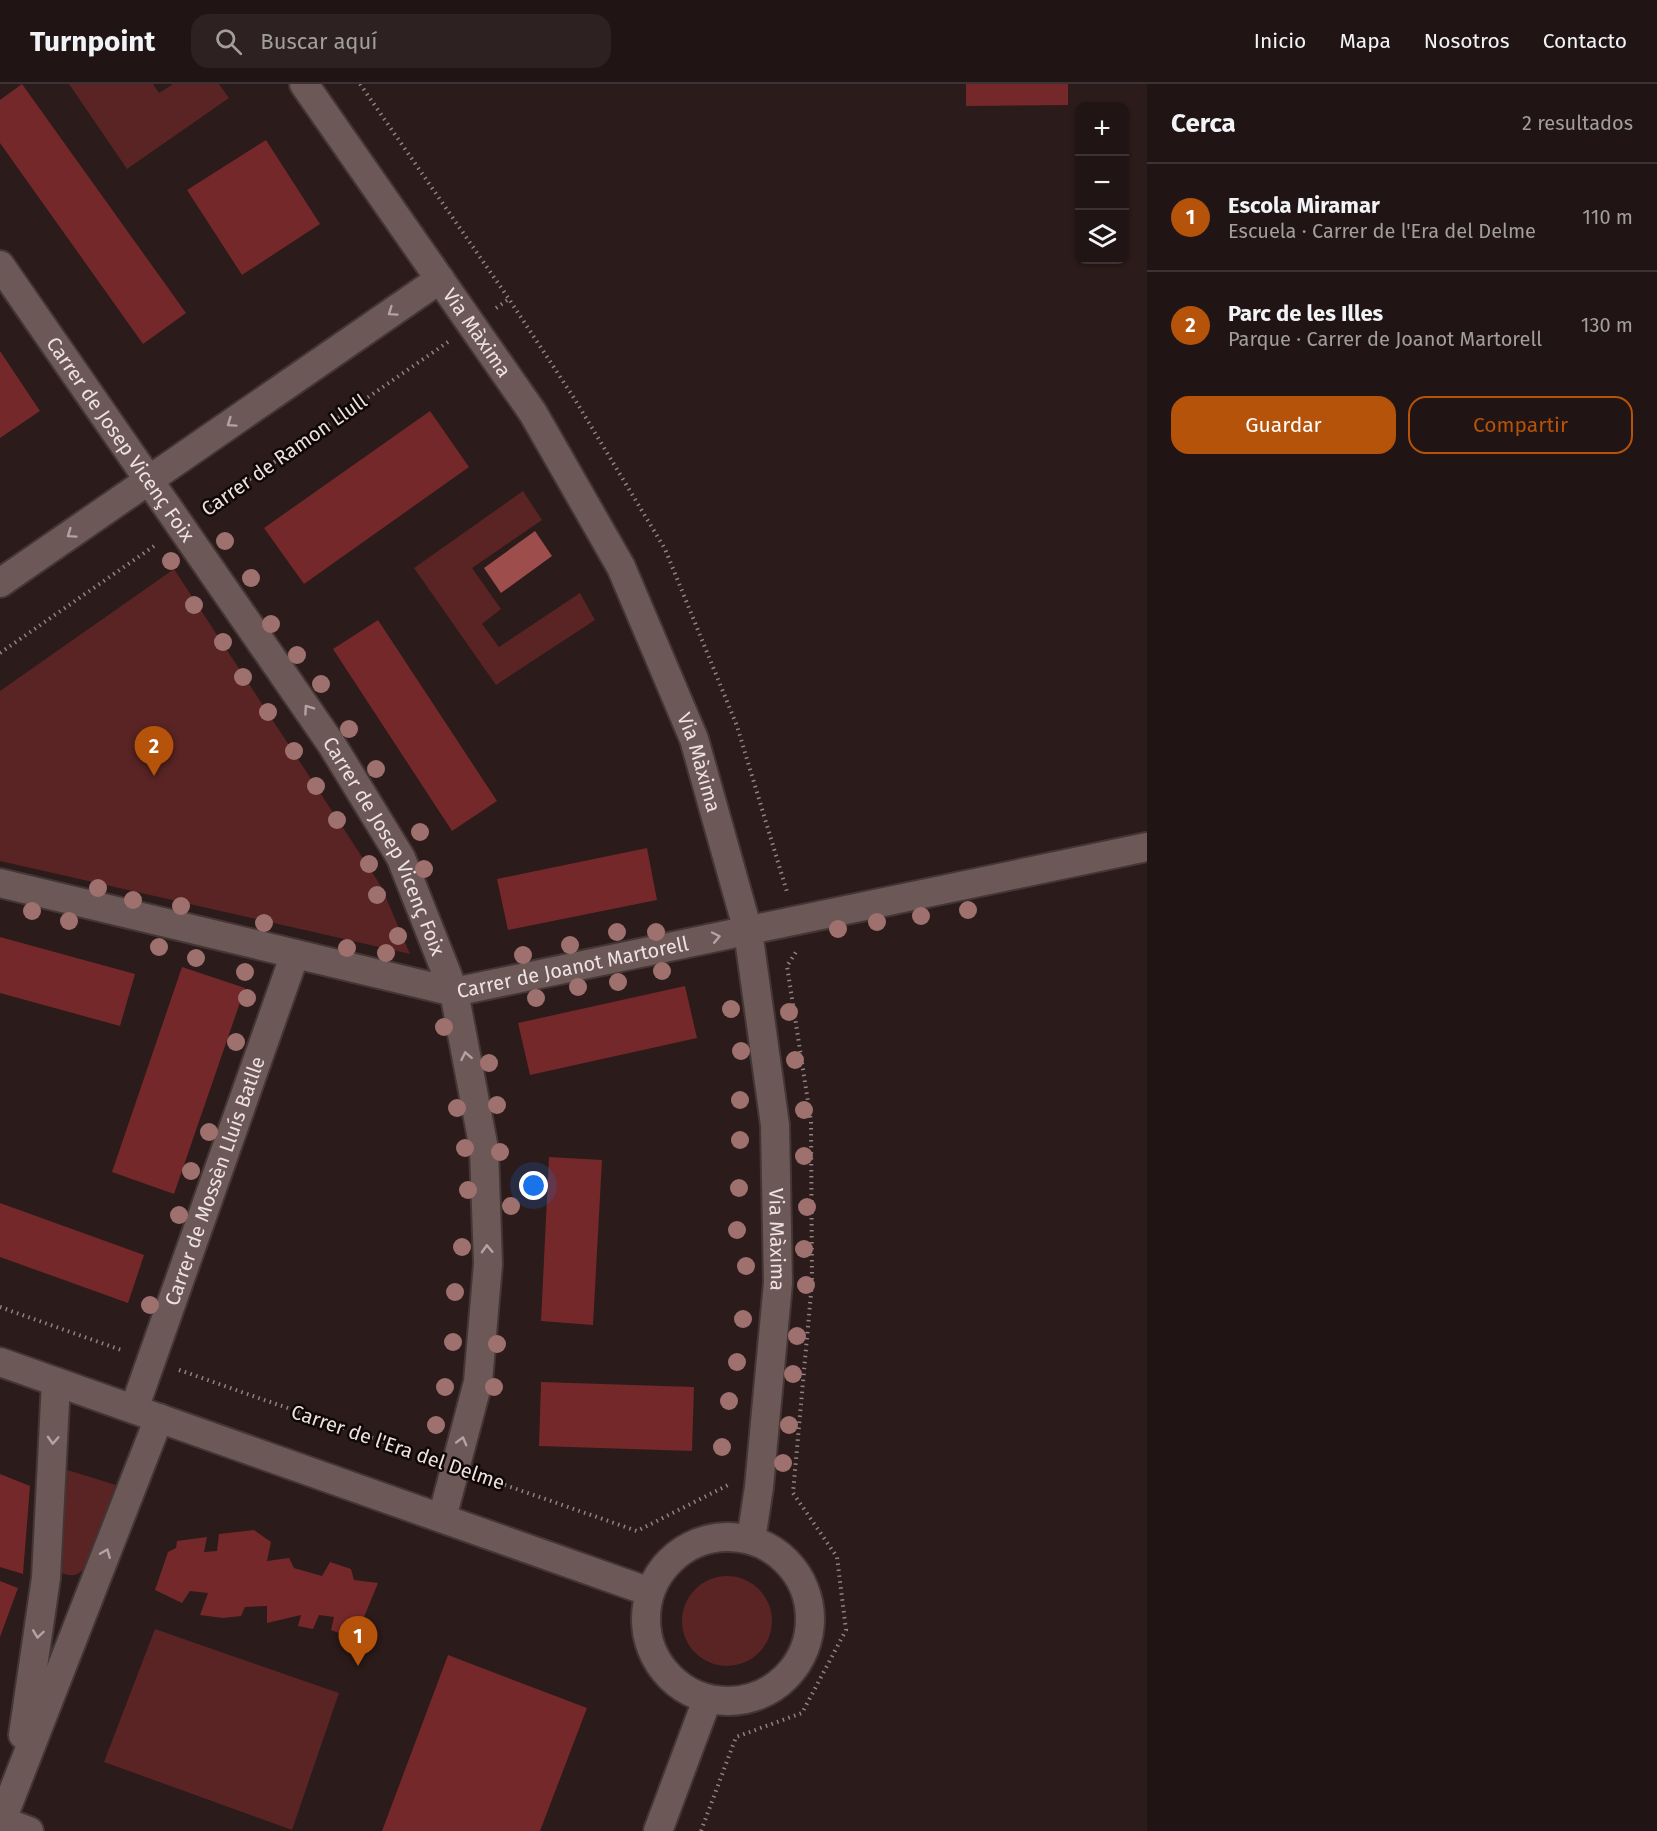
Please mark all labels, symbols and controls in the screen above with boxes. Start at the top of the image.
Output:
search box [191,14,611,68]
text: Turnpoint [30,25,155,58]
icon: search [212,25,245,58]
text: Buscar aquí [260,28,378,55]
text: Inicio [1254,28,1306,54]
text: Mapa [1339,28,1391,54]
text: Nosotros [1424,28,1510,54]
text: Contacto [1543,28,1627,54]
map controls [1075,102,1129,264]
button: + [1075,102,1129,156]
text: Cerca [1171,108,1236,139]
text: 2 resultados [1522,111,1633,135]
button: − [1075,156,1129,210]
text: Escola Miramar [1228,192,1380,219]
text: 1 [1186,205,1195,229]
text: 110 m [1582,205,1633,229]
button: layers [1075,210,1129,264]
text: Escuela · Carrer de l'Era del Delme [1228,219,1536,243]
street label: Via Màxima [438,284,516,382]
text: Parc de les Illes [1228,300,1383,327]
one-way arrow [387,305,398,316]
text: 2 [1185,313,1196,337]
text: 130 m [1581,313,1633,337]
text: Parque · Carrer de Joanot Martorell [1228,327,1542,351]
street label: Carrer de Josep Vicenç Foix [41,332,200,547]
street label: Carrer de Ramon Llull [197,389,371,521]
button: Guardar [1171,396,1396,454]
button: Compartir [1408,396,1633,454]
one-way arrow [227,416,238,427]
one-way arrow [67,527,78,538]
one-way arrow [304,705,315,716]
street label: Via Màxima [672,709,726,815]
pin: 2 [134,726,174,776]
street label: Carrer de Josep Vicenç Foix [318,732,450,959]
street label: Carrer de Joanot Martorell [455,931,691,1003]
one-way arrow [711,931,721,944]
one-way arrow [460,1051,473,1061]
street label: Carrer de Mossèn Lluís Batlle [160,1053,270,1309]
your location [519,1171,548,1200]
street label: Via Màxima [764,1188,790,1292]
one-way arrow [481,1244,494,1253]
street label: Carrer de l'Era del Delme [288,1399,508,1495]
one-way arrow [46,1436,59,1445]
one-way arrow [455,1437,468,1447]
one-way arrow [99,1548,111,1559]
pin: 1 [338,1616,378,1666]
one-way arrow [32,1630,44,1639]

